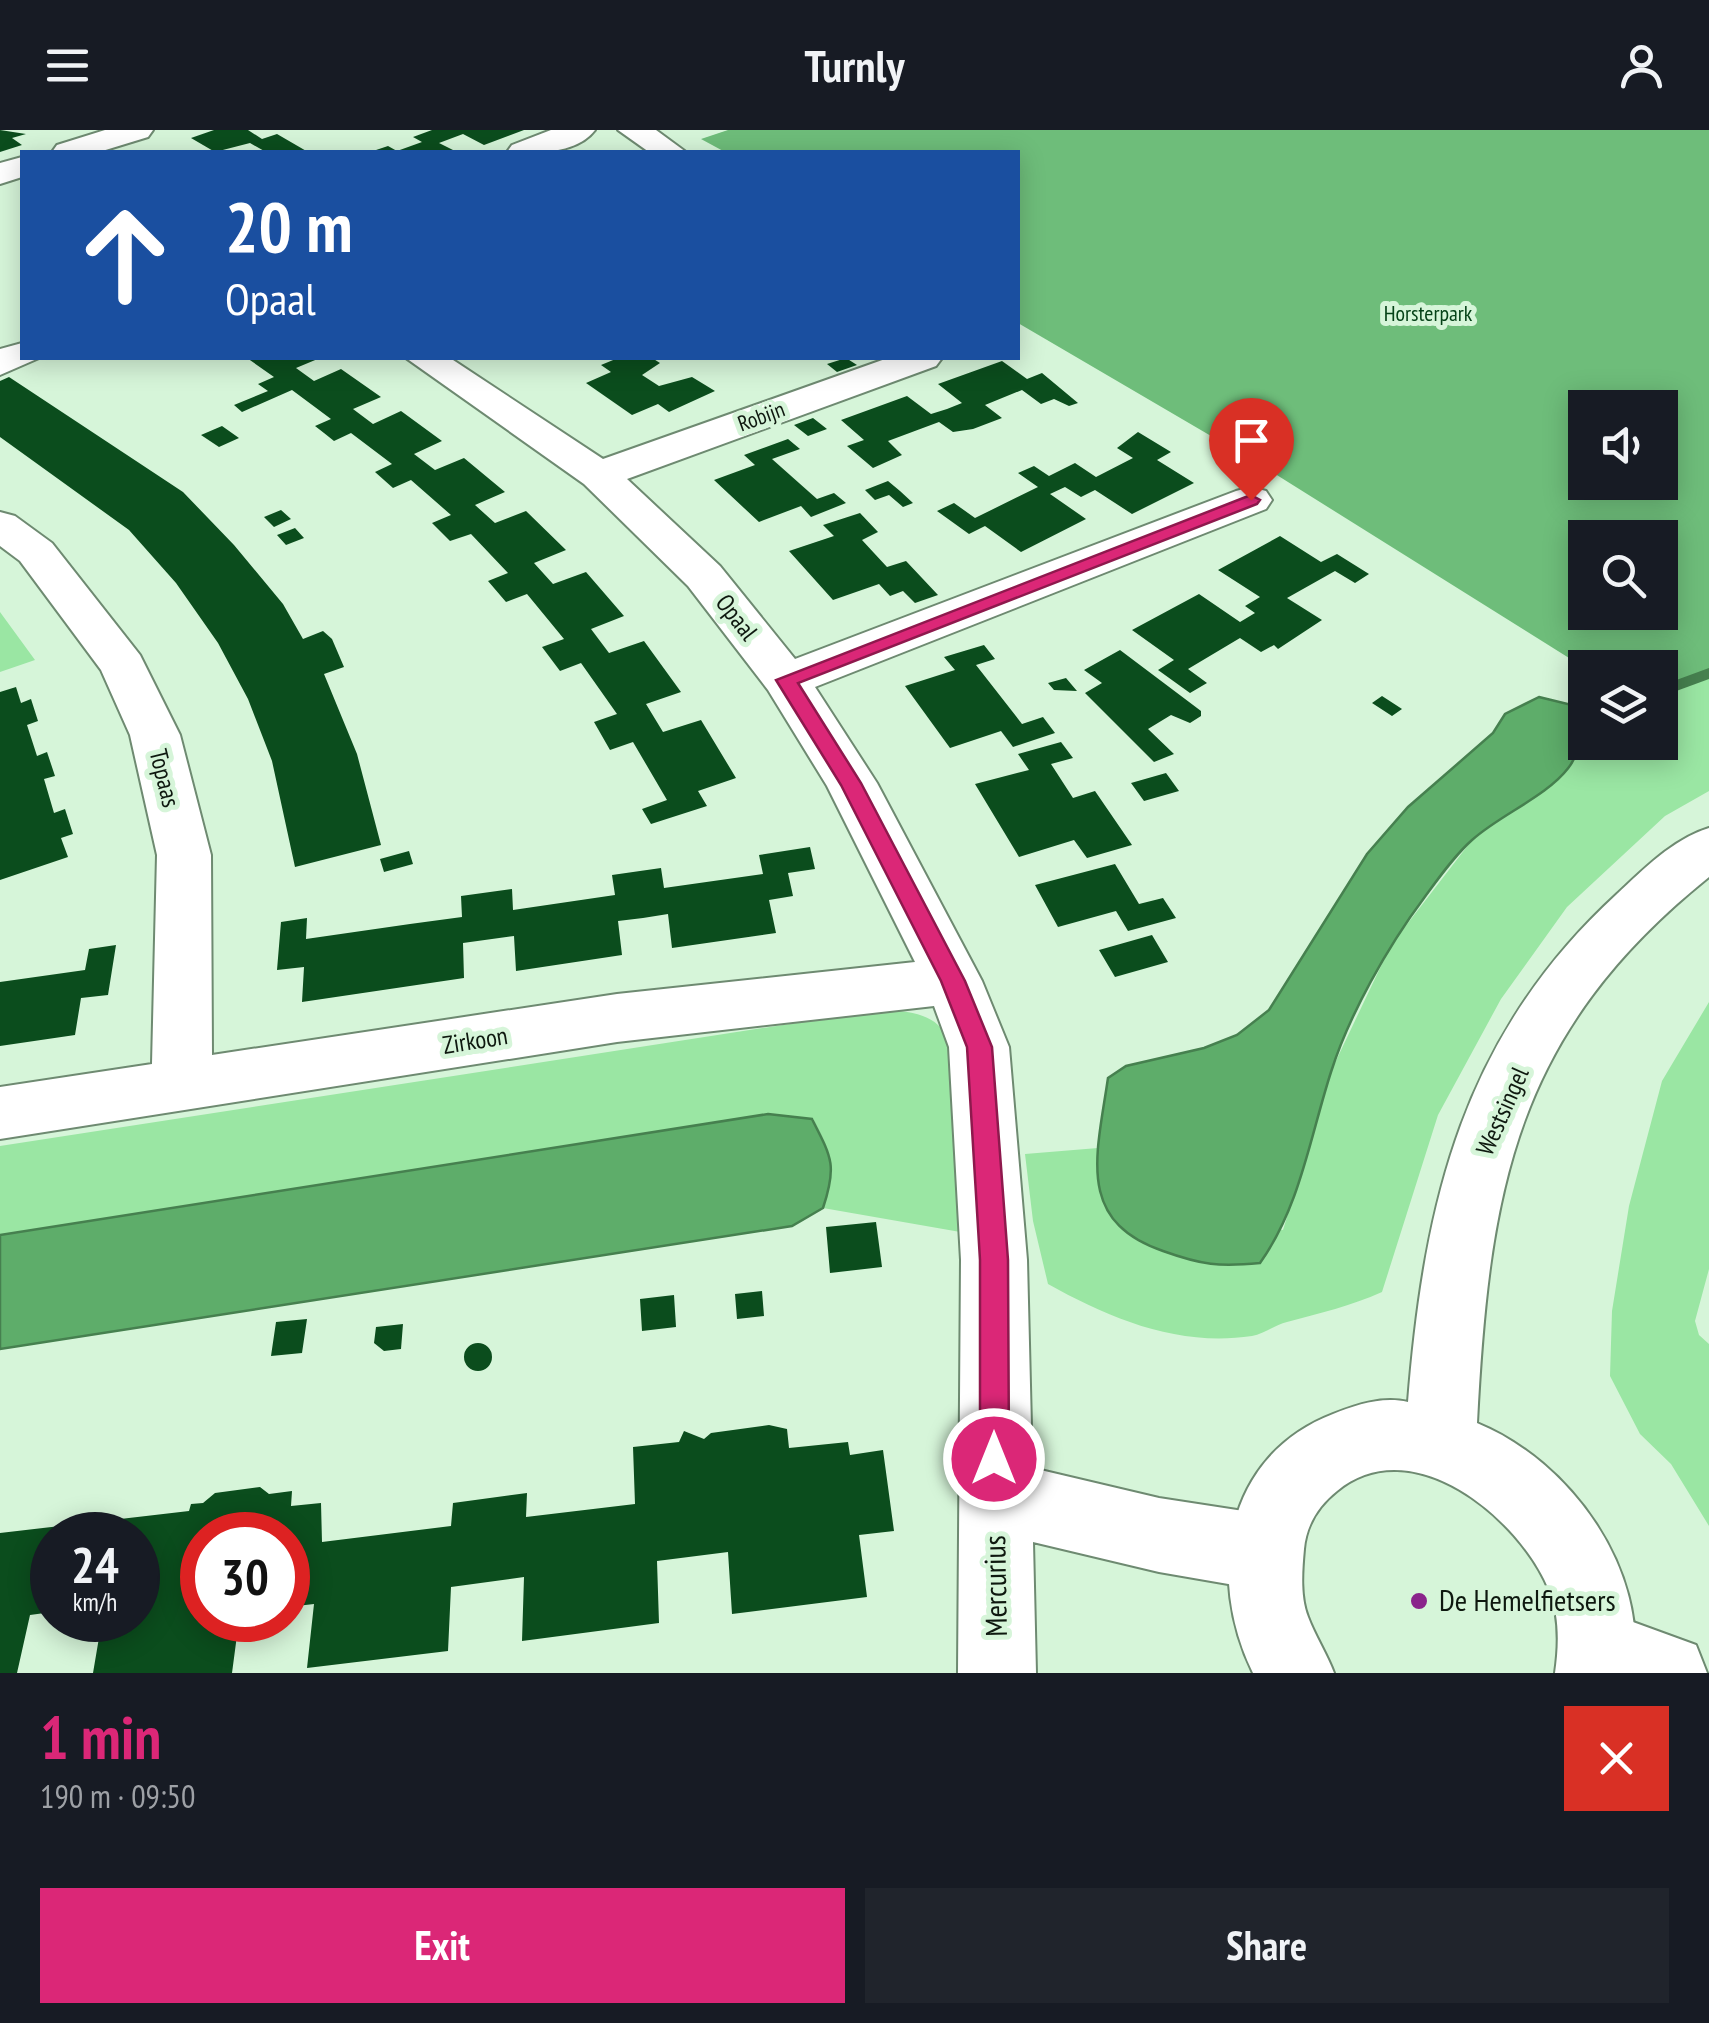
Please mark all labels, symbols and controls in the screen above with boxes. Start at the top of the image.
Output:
text: Turnly [805,36,904,94]
icon: menu [40,38,95,93]
icon: person [1614,38,1669,93]
text: 20 m [225,181,353,271]
icon: ahead [60,190,190,320]
text: Opaal [225,269,316,327]
park label: Horsterpark [1384,299,1473,327]
map controls [1568,390,1678,760]
button: sound [1568,390,1678,500]
street label: Robijn [734,395,788,437]
pin [1209,398,1294,501]
icon: arrive [1224,413,1279,468]
button: search [1568,520,1678,630]
street label: Opaal [709,587,765,647]
button: layers [1568,650,1678,760]
street label: Topaas [142,746,188,810]
street label: Zirkoon [440,1019,510,1061]
street label: Westsingel [1468,1062,1536,1160]
position arrow [942,1407,1046,1511]
speed limit sign: 30 [180,1512,310,1642]
text: 24 [71,1532,119,1597]
street label: Mercurius [974,1535,1015,1637]
place label: De Hemelfietsers [1439,1580,1616,1619]
text: km/h [73,1586,117,1618]
marker: De Hemelfietsers [1408,1590,1430,1612]
text: 1 min [40,1698,161,1776]
button: close [1564,1706,1669,1811]
text: 190 m · 09:50 [40,1775,195,1817]
button: Exit [40,1888,845,2003]
button: Share [865,1888,1669,2003]

